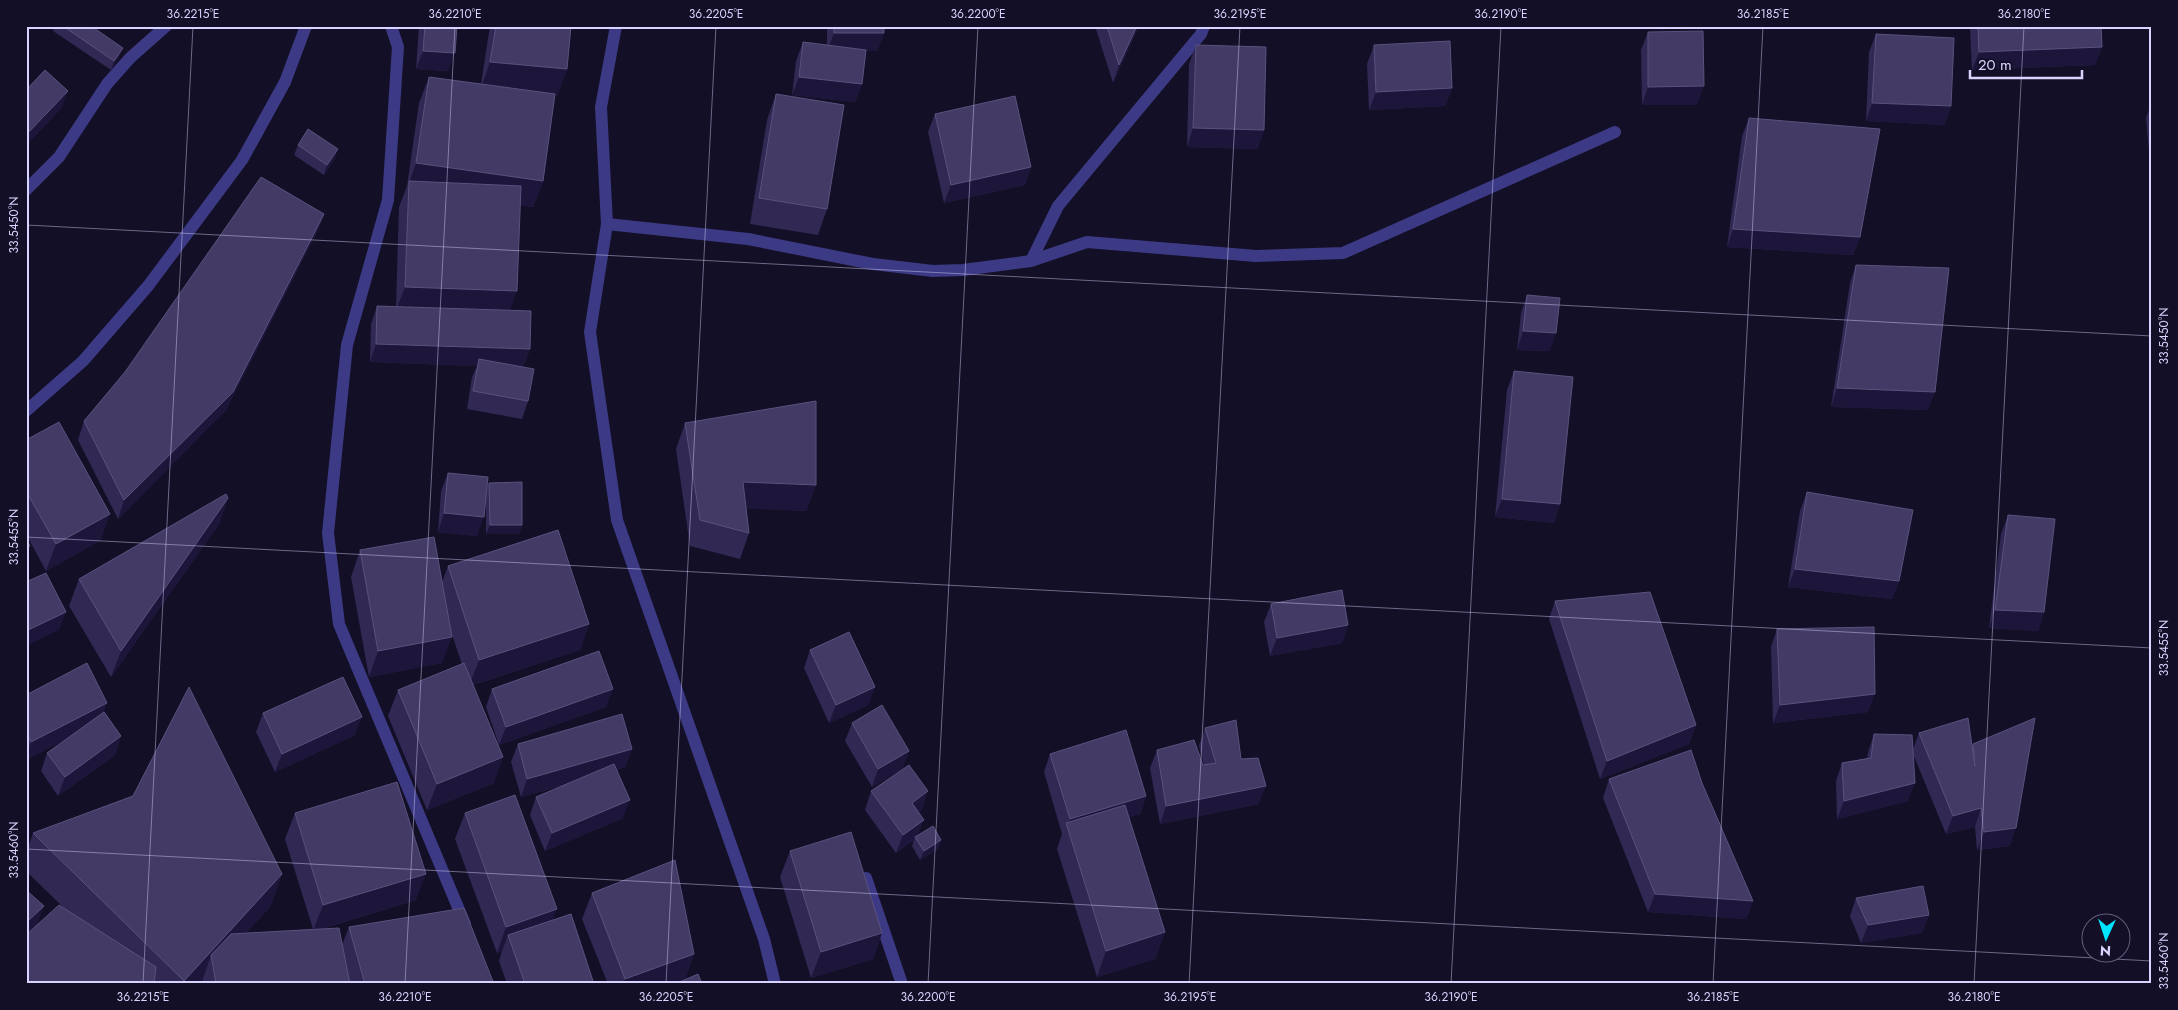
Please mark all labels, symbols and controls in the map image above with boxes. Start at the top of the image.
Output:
text: 36.2215°E [167,5,219,23]
text: 36.2210°E [428,5,482,23]
text: 36.2205°E [689,5,743,23]
text: 36.2200°E [950,5,1006,23]
text: 36.2195°E [1214,5,1266,23]
text: 36.2190°E [1474,5,1528,23]
text: 36.2185°E [1737,5,1789,23]
text: 36.2180°E [1998,5,2050,23]
scale bar [1970,48,2083,80]
text: 20 m [1978,54,2012,76]
text: 33.5450°N [5,197,23,253]
text: 33.5450°N [2155,308,2173,364]
text: 33.5455°N [5,509,23,565]
text: 33.5455°N [2155,620,2173,676]
text: 33.5460°N [5,821,23,879]
north arrow [2080,912,2130,962]
text: 33.5460°N [2155,932,2173,990]
text: N [2099,941,2111,961]
text: 36.2215°E [117,988,169,1006]
text: 36.2210°E [378,988,432,1006]
text: 36.2205°E [639,988,693,1006]
text: 36.2200°E [900,988,956,1006]
text: 36.2195°E [1164,988,1216,1006]
text: 36.2190°E [1424,988,1478,1006]
text: 36.2185°E [1687,988,1739,1006]
text: 36.2180°E [1948,988,2000,1006]

